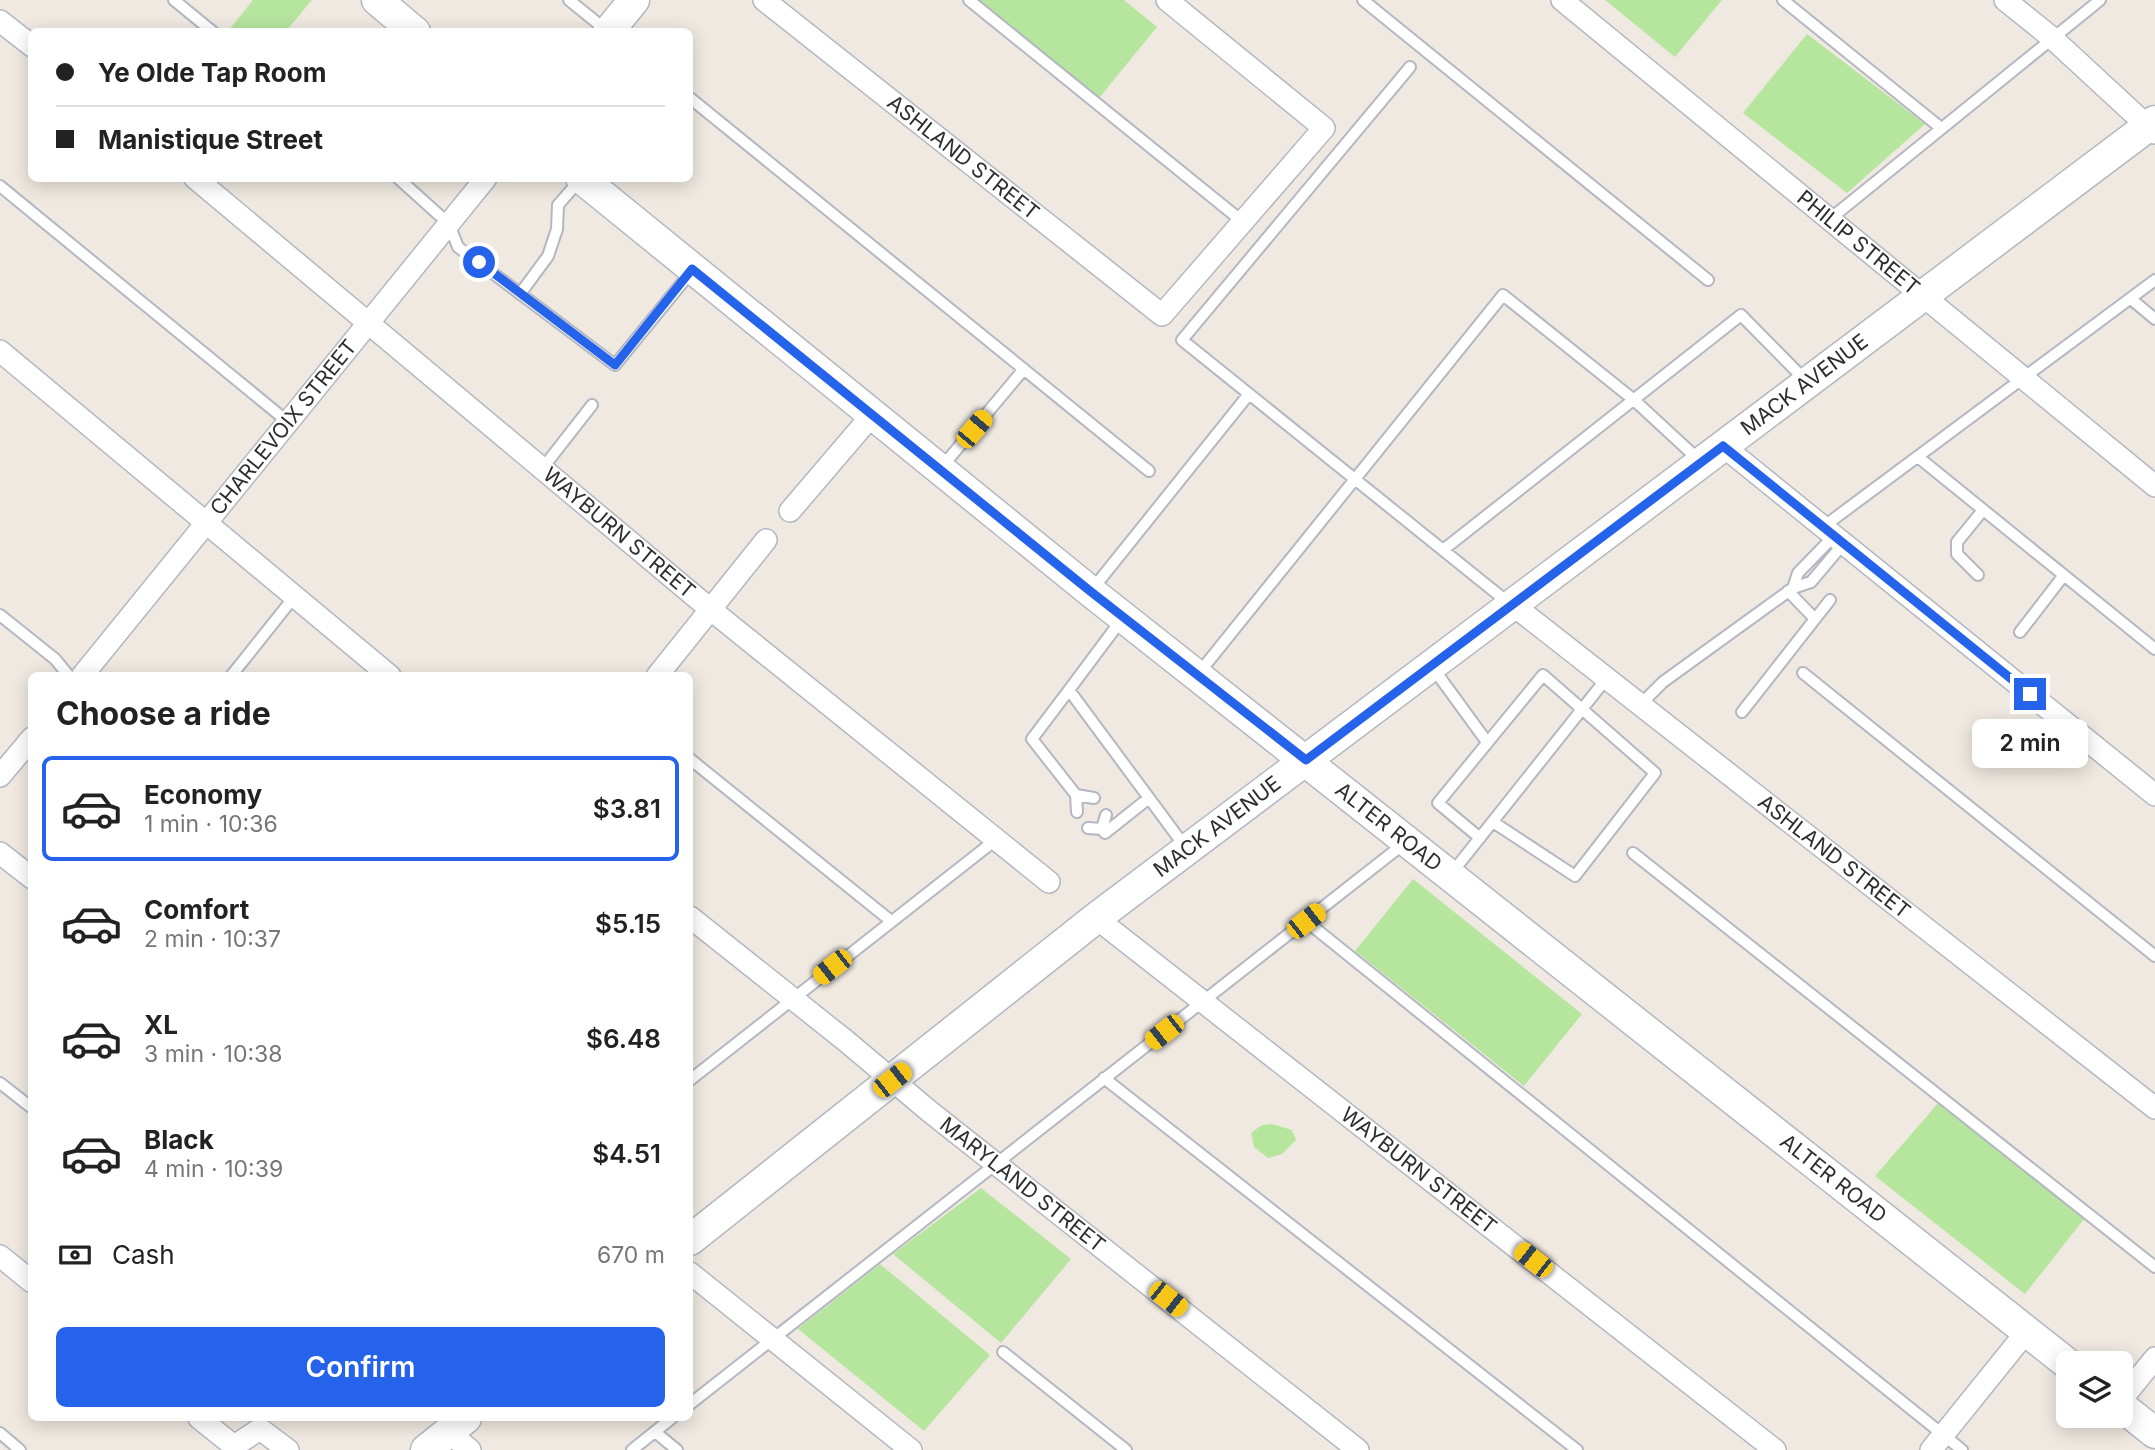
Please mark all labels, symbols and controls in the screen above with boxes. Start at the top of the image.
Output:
text: Ye Olde Tap Room [98,57,326,88]
street label: ASHLAND STREET [883,90,1044,225]
text: Manistique Street [98,124,323,155]
street label: PHILIP STREET [1792,185,1925,300]
route start [463,246,495,278]
street label: MACK AVENUE [1736,329,1873,440]
street label: CHARLEVOIX STREET [205,334,362,520]
car [953,406,996,452]
street label: WAYBURN STREET [538,462,701,603]
route end [2014,678,2046,710]
text: Choose a ride [56,694,271,733]
callout: 2 min [1972,718,2088,768]
text: 2 min [2000,729,2060,757]
street label: MACK AVENUE [1149,771,1285,882]
icon: car [60,777,123,840]
street label: ALTER ROAD [1331,777,1447,876]
text: Economy [144,779,262,810]
street label: ASHLAND STREET [1753,789,1915,924]
text: $3.81 [593,793,661,824]
text: 1 min · 10:36 [144,810,278,838]
icon: car [60,892,123,955]
text: Comfort [144,894,249,925]
car [1283,900,1330,942]
text: $5.15 [595,908,661,939]
text: 2 min · 10:37 [144,925,281,953]
car [809,946,856,988]
icon: car [60,1007,123,1070]
text: XL [144,1009,178,1040]
car [1141,1011,1188,1053]
text: $6.48 [586,1023,661,1054]
text: 3 min · 10:38 [144,1040,282,1068]
car [869,1059,916,1101]
street label: WAYBURN STREET [1336,1102,1502,1239]
street label: MARYLAND STREET [935,1112,1110,1257]
icon: car [60,1122,123,1185]
text: Black [144,1124,214,1155]
street label: ALTER ROAD [1776,1129,1892,1228]
text: $4.51 [592,1138,661,1169]
text: 4 min · 10:39 [144,1155,283,1183]
icon: cash [56,1236,94,1274]
text: Cash [112,1239,175,1270]
car [1510,1239,1557,1281]
text: 670 m [597,1241,665,1269]
car [1145,1278,1192,1320]
button: Confirm [56,1327,665,1407]
map controls [2056,1351,2133,1428]
button: layers [2056,1351,2133,1428]

